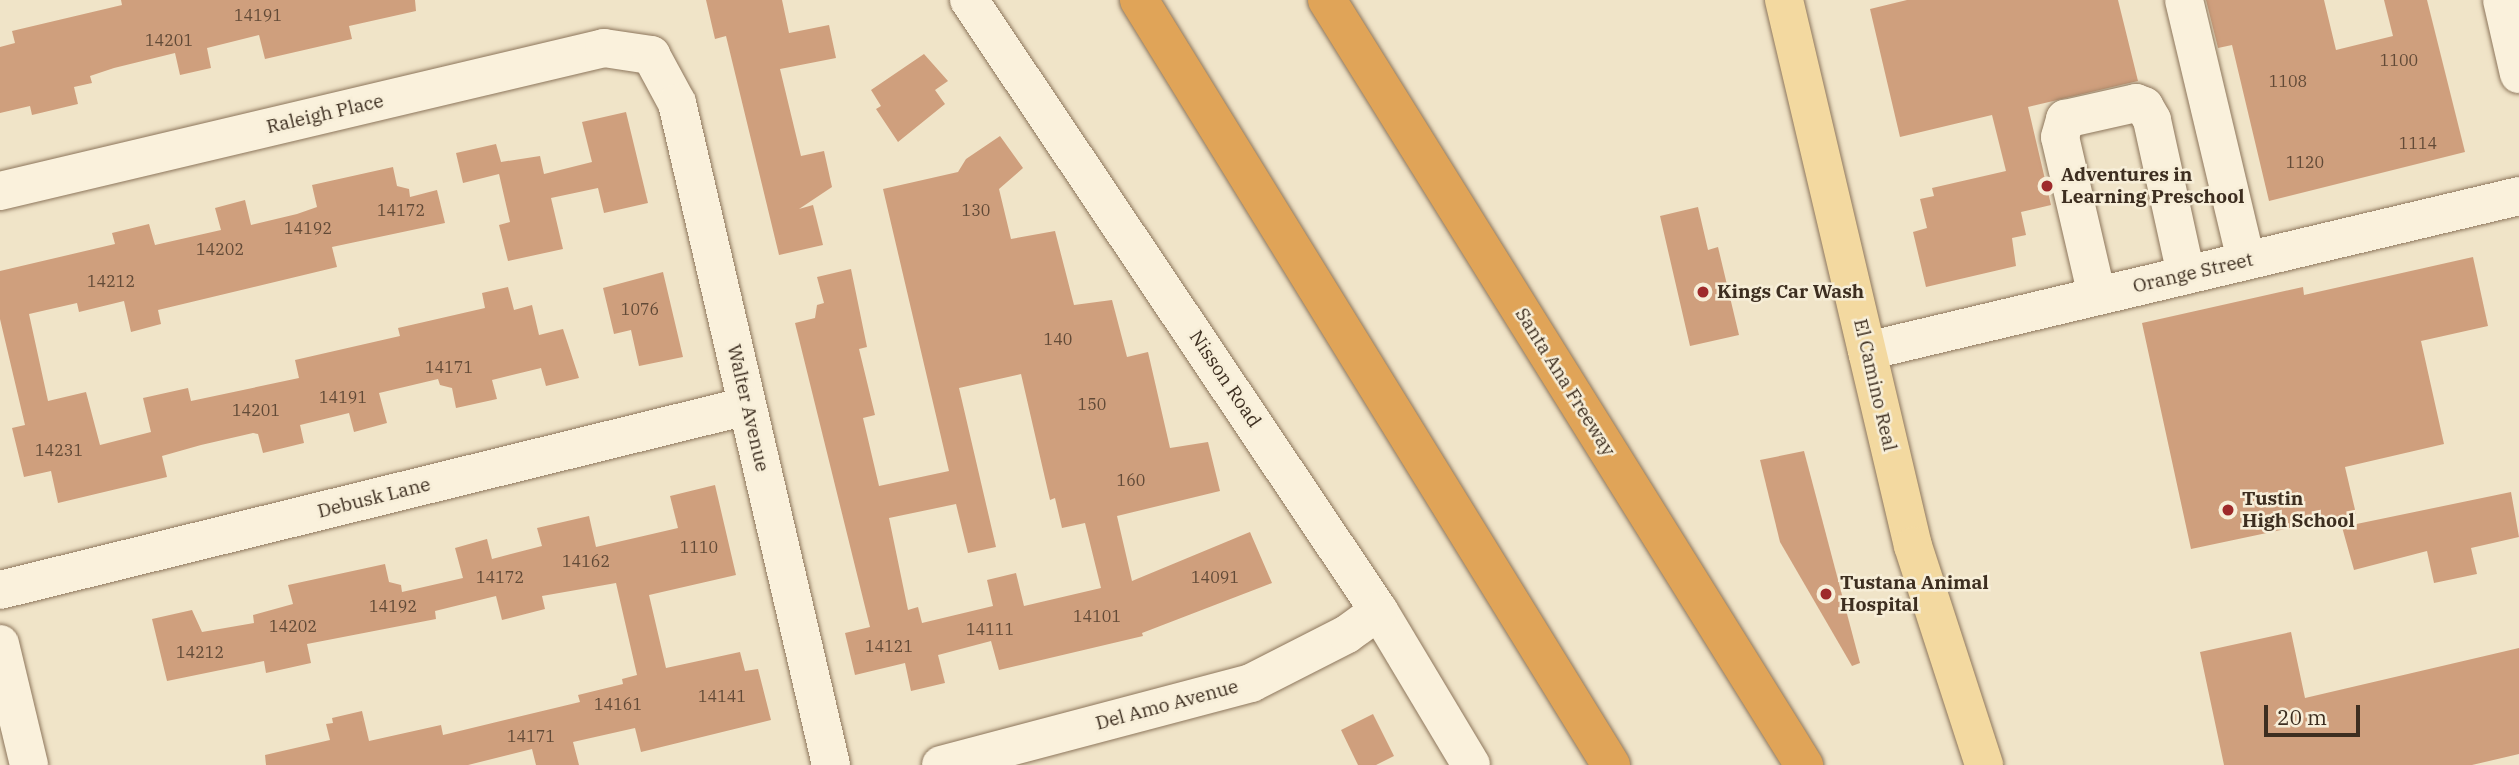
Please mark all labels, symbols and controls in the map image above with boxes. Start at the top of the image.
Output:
house number: 14191 [234,5,282,25]
house number: 14201 [145,30,193,50]
house number: 1100 [2380,50,2418,70]
house number: 1108 [2269,71,2307,91]
street label: Raleigh Place [264,89,386,139]
house number: 1114 [2399,133,2437,153]
house number: 1120 [2286,152,2324,172]
place label: Adventures in Learning Preschool [2061,164,2244,208]
marker: Adventures in Learning Preschool [2039,178,2055,194]
house number: 14172 [377,200,425,220]
house number: 130 [962,200,990,220]
house number: 14192 [284,218,332,238]
house number: 14202 [196,239,244,259]
street label: Orange Street [2131,248,2255,298]
house number: 14212 [87,271,135,291]
place label: Kings Car Wash [1717,281,1864,303]
marker: Kings Car Wash [1695,284,1711,300]
house number: 1076 [621,299,659,319]
street label: Santa Ana Freeway [1510,304,1620,460]
street label: El Camino Real [1849,317,1901,453]
street label: Nisson Road [1184,326,1266,432]
house number: 140 [1044,329,1072,349]
street label: Walter Avenue [722,342,774,474]
house number: 14171 [425,357,473,377]
house number: 14191 [319,387,367,407]
house number: 150 [1078,394,1106,414]
house number: 14201 [232,400,280,420]
house number: 14231 [35,440,83,460]
house number: 160 [1117,470,1145,490]
street label: Debusk Lane [315,473,433,523]
place label: Tustin High School [2242,488,2355,532]
marker: Tustin High School [2220,502,2236,518]
house number: 1110 [680,537,718,557]
house number: 14162 [562,551,610,571]
house number: 14172 [476,567,524,587]
house number: 14091 [1191,567,1239,587]
place label: Tustana Animal Hospital [1840,572,1989,616]
marker: Tustana Animal Hospital [1818,586,1834,602]
house number: 14192 [369,596,417,616]
house number: 14101 [1073,606,1121,626]
house number: 14202 [269,616,317,636]
house number: 14111 [966,619,1014,639]
house number: 14121 [865,636,913,656]
house number: 14212 [176,642,224,662]
street label: Del Amo Avenue [1093,675,1241,735]
house number: 14141 [698,686,746,706]
scale bar [2267,692,2363,736]
house number: 14161 [594,694,642,714]
text: 20 m [2277,703,2327,731]
house number: 14171 [507,726,555,746]

